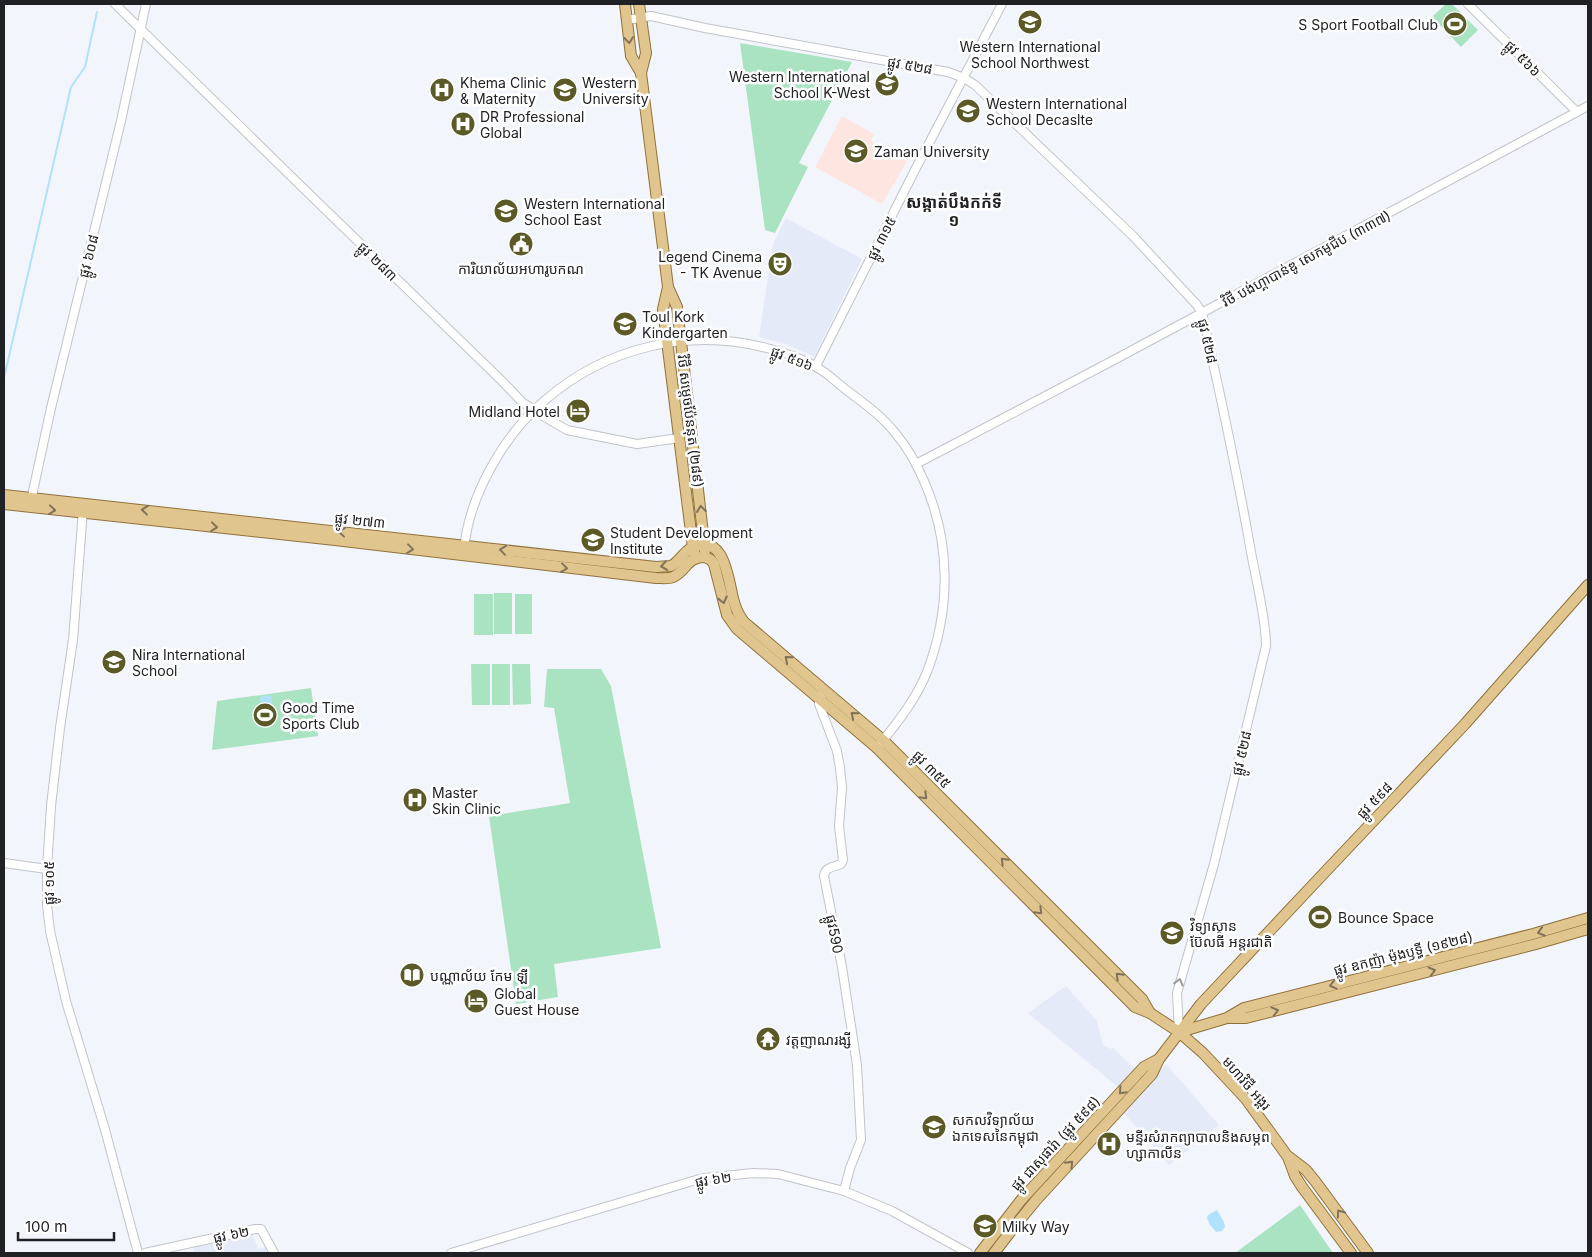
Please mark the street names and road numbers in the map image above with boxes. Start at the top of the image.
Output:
street label: ផ្លូវ ៥៦៦ [1498,36,1545,83]
street label: ផ្លូវ ៥២៨ [885,53,934,81]
street label: វិថី បង់ហ្គាបាន់ឌូ សេកមូជីប (៣៣៧) [1218,206,1394,311]
street label: ផ្លូវ ៣១៥ [863,213,903,265]
street label: ផ្លូវ ៦០៨ [74,233,106,280]
street label: ផ្លូវ ២៨៣ [352,238,401,287]
street label: ផ្លូវ ៥២៨ [1191,317,1221,366]
street label: ផ្លូវ ៥១៦ [767,342,816,378]
street label: វិថី សម្តេចប៉ែននុត (២៨៩) [673,353,708,489]
street label: ផ្លូវ ២៧៣ [333,509,386,535]
street label: ផ្លូវ ៥២៨ [1228,729,1258,778]
street label: ផ្លូវ ៣៥៥ [906,746,955,795]
street label: ផ្លូវ ៥៩៨ [1353,778,1398,825]
street label: ផ្លូវ ១០៥ [40,861,61,905]
street label: ផ្លូវ590 [819,913,847,956]
street label: ផ្លូវ ឧកញ៉ា ម៉ុងឫទ្ធី (១៩២៨) [1332,927,1475,983]
street label: មហាវិថី អង្គរ [1218,1053,1275,1114]
street label: ផ្លូវ ជាសុផារ៉ា (ផ្លូវ ៥៩៨) [1007,1092,1106,1197]
street label: ផ្លូវ ៦២ [693,1168,733,1194]
street label: ផ្លូវ ៦២ [211,1222,252,1250]

